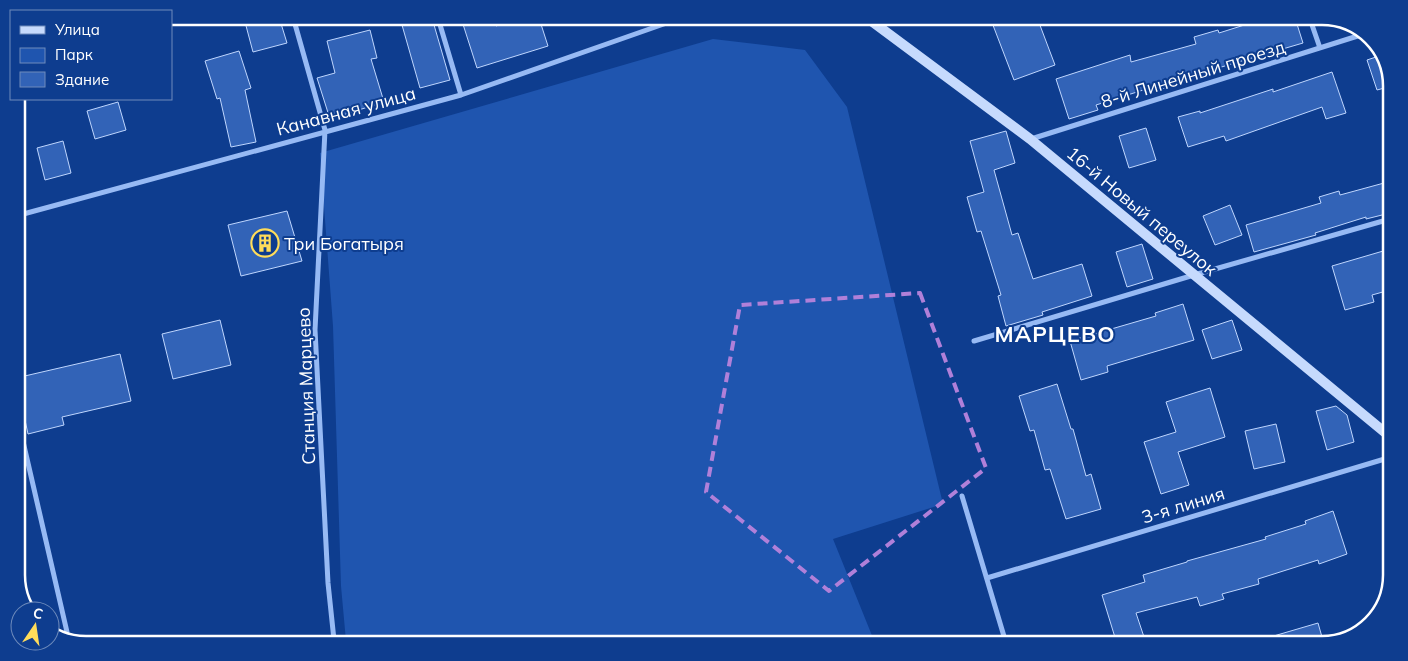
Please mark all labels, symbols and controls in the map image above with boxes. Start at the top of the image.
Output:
legend [10,10,172,100]
text: Улица [54,20,100,39]
street label: 8-й Линейный проезд [1098,35,1288,113]
text: Парк [55,45,94,64]
text: Здание [55,70,109,89]
street label: Канавная улица [274,81,418,141]
street label: 16-й Новый переулок [1062,141,1222,281]
building icon: Три Богатыря [250,228,280,258]
place label: Три Богатыря [284,232,404,255]
street label: Станция Марцево [292,307,320,465]
district label: МАРЦЕВО [995,320,1115,348]
street label: 3-я линия [1139,481,1227,529]
north arrow [10,601,60,651]
text: С [31,603,45,623]

